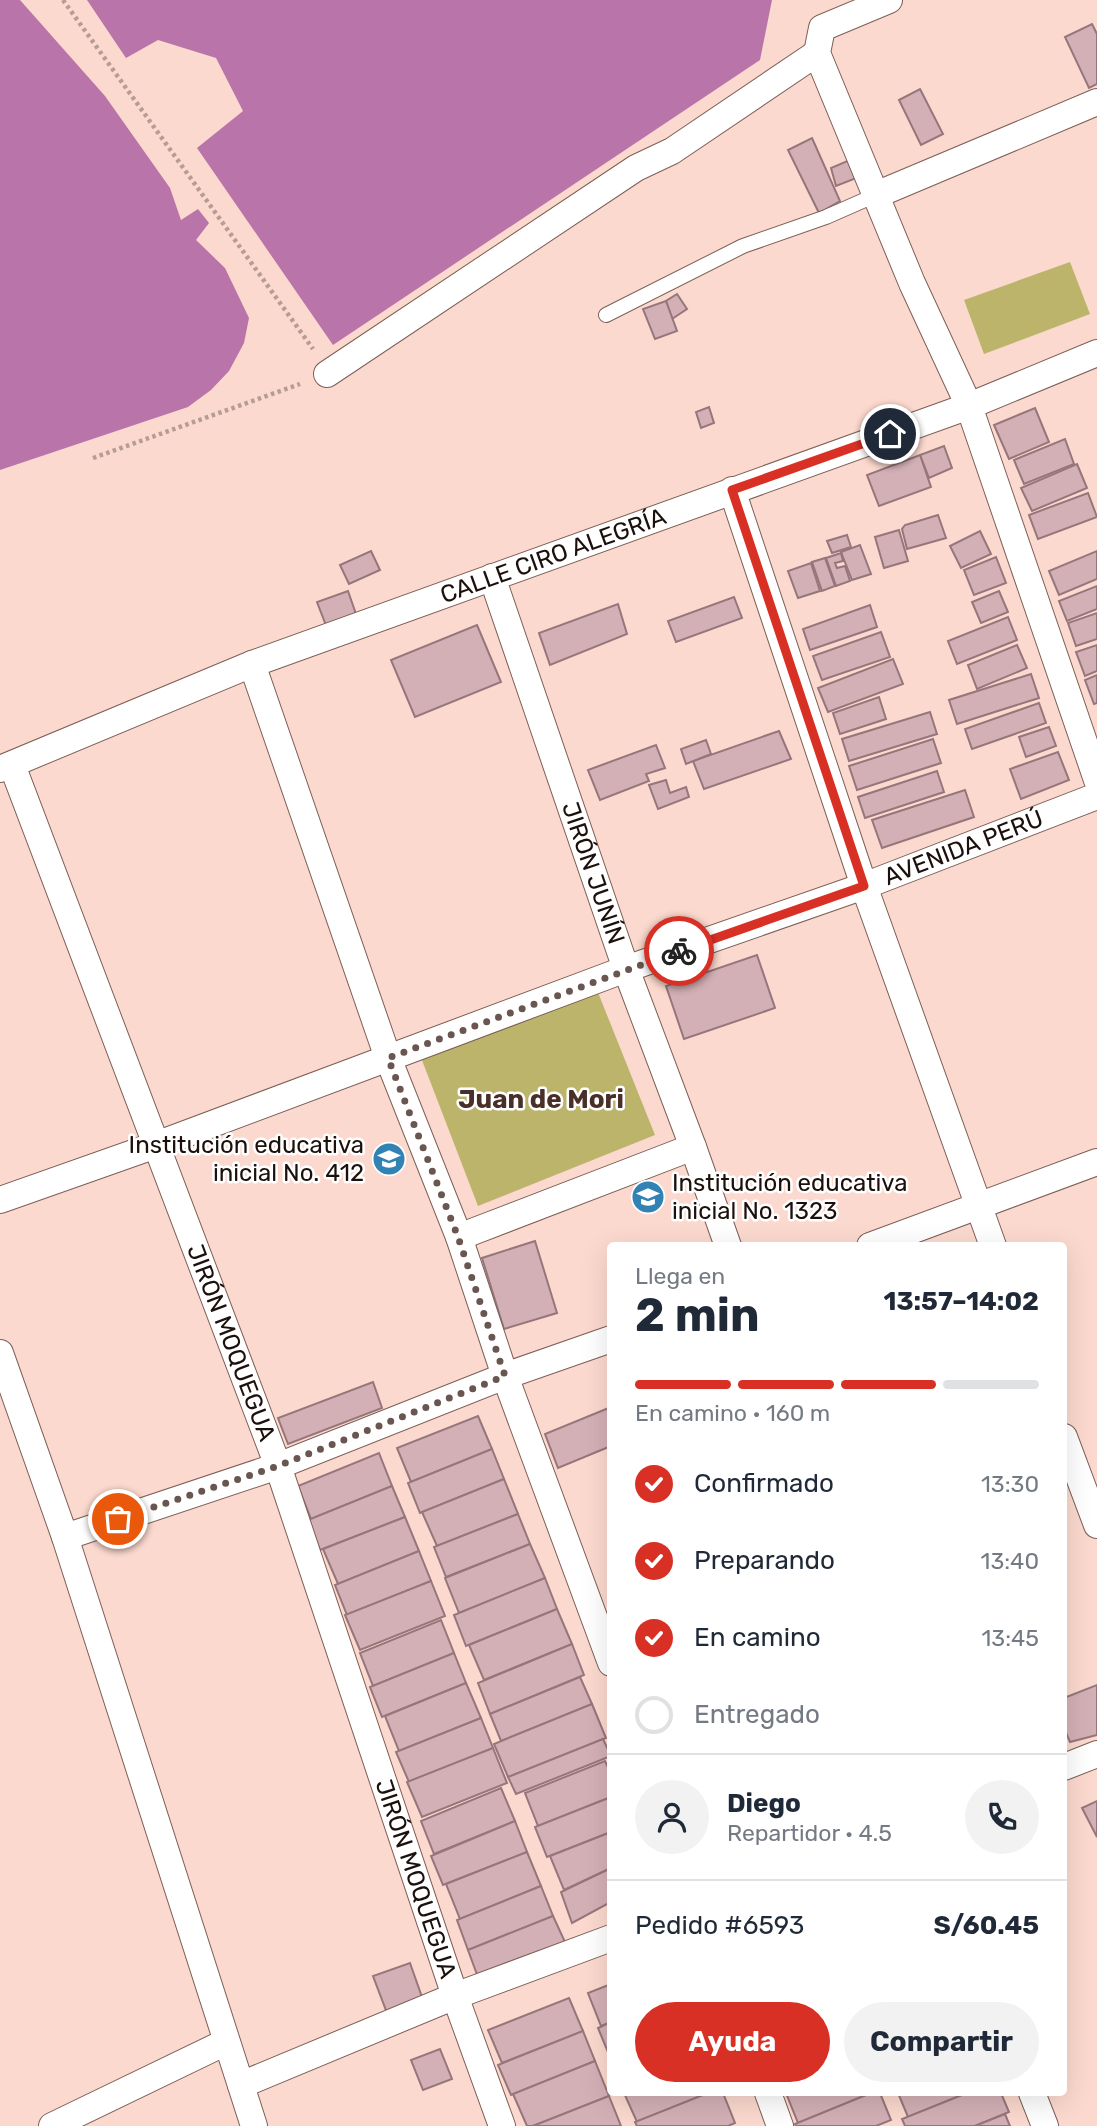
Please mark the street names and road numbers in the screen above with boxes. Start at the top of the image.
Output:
street label: CALLE CIRO ALEGRÍA [436,502,670,609]
street label: JIRÓN JUNÍN [556,798,630,948]
street label: AVENIDA PERÚ [880,804,1047,891]
street label: JIRÓN MOQUEGUA [181,1241,281,1445]
street label: JIRÓN MOQUEGUA [370,1776,462,1982]

